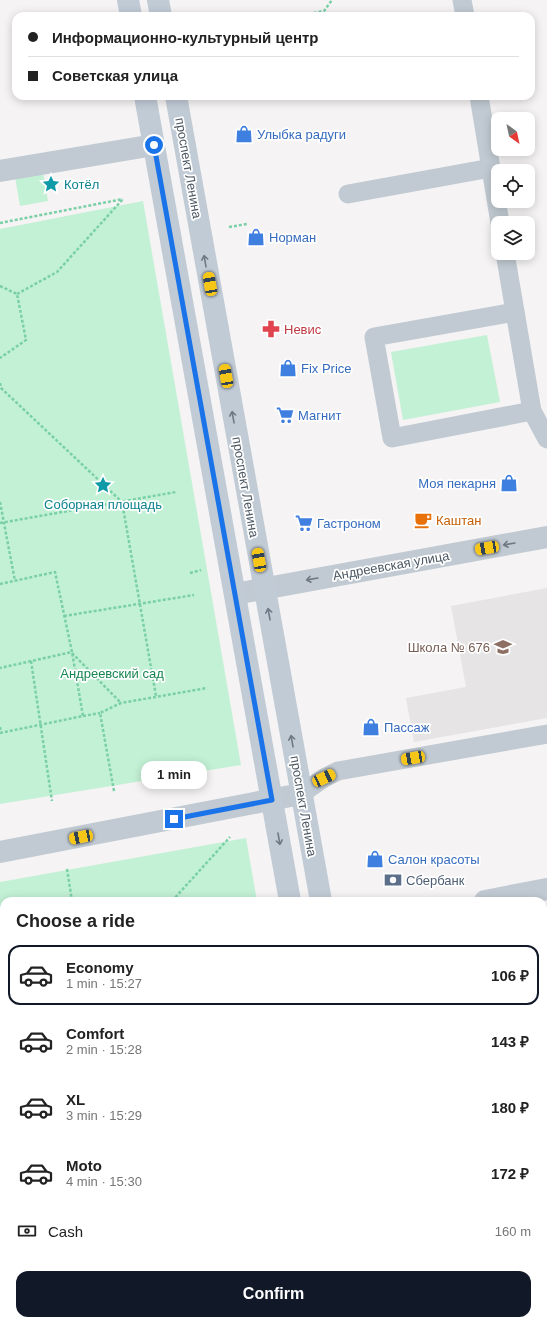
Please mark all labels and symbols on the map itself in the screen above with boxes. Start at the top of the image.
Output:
north arrow [491,112,535,156]
street label: проспект Ленина [172,116,205,221]
shop icon: Улыбка радуги [234,124,254,144]
place label: Улыбка радуги [257,127,346,142]
route start [145,136,163,154]
place icon: Котёл [41,174,61,194]
place label: Котёл [64,177,99,192]
shop icon: Норман [246,227,266,247]
place label: Норман [269,230,316,245]
one-way arrow [201,255,209,268]
car [202,271,218,297]
pharmacy icon: Невис [261,319,281,339]
place label: Невис [284,322,322,337]
shop icon: Fix Price [278,358,298,378]
place label: Fix Price [301,361,352,376]
car [218,363,234,389]
supermarket icon: Магнит [275,405,295,425]
place label: Магнит [298,408,341,423]
one-way arrow [229,411,237,424]
street label: проспект Ленина [229,435,262,540]
shop icon: Моя пекарня [499,473,519,493]
place icon: Соборная площадь [93,475,113,495]
place label: Моя пекарня [418,476,496,491]
place label: Соборная площадь [44,497,162,512]
cafe icon: Каштан [413,510,433,530]
supermarket icon: Гастроном [294,513,314,533]
place label: Каштан [436,513,481,528]
place label: Гастроном [317,516,381,531]
car [474,540,500,556]
one-way arrow [502,540,515,548]
car [251,547,267,573]
street label: Андреевская улица [332,548,451,583]
one-way arrow [306,576,319,584]
one-way arrow [265,607,273,620]
school or university icon: Школа № 676 [493,637,513,657]
place label: Школа № 676 [408,640,490,655]
park label: Андреевский сад [60,666,164,681]
shop icon: Пассаж [361,717,381,737]
place label: Пассаж [384,720,430,735]
one-way arrow [288,735,296,748]
car [400,750,426,766]
street label: проспект Ленина [287,754,320,859]
callout: 1 min [141,761,207,789]
car [311,767,337,789]
route end [165,810,183,828]
car [68,829,94,845]
one-way arrow [275,832,283,845]
shop icon: Салон красоты [365,849,385,869]
place label: Салон красоты [388,852,480,867]
bank icon: Сбербанк [383,870,403,890]
place label: Сбербанк [406,873,465,888]

